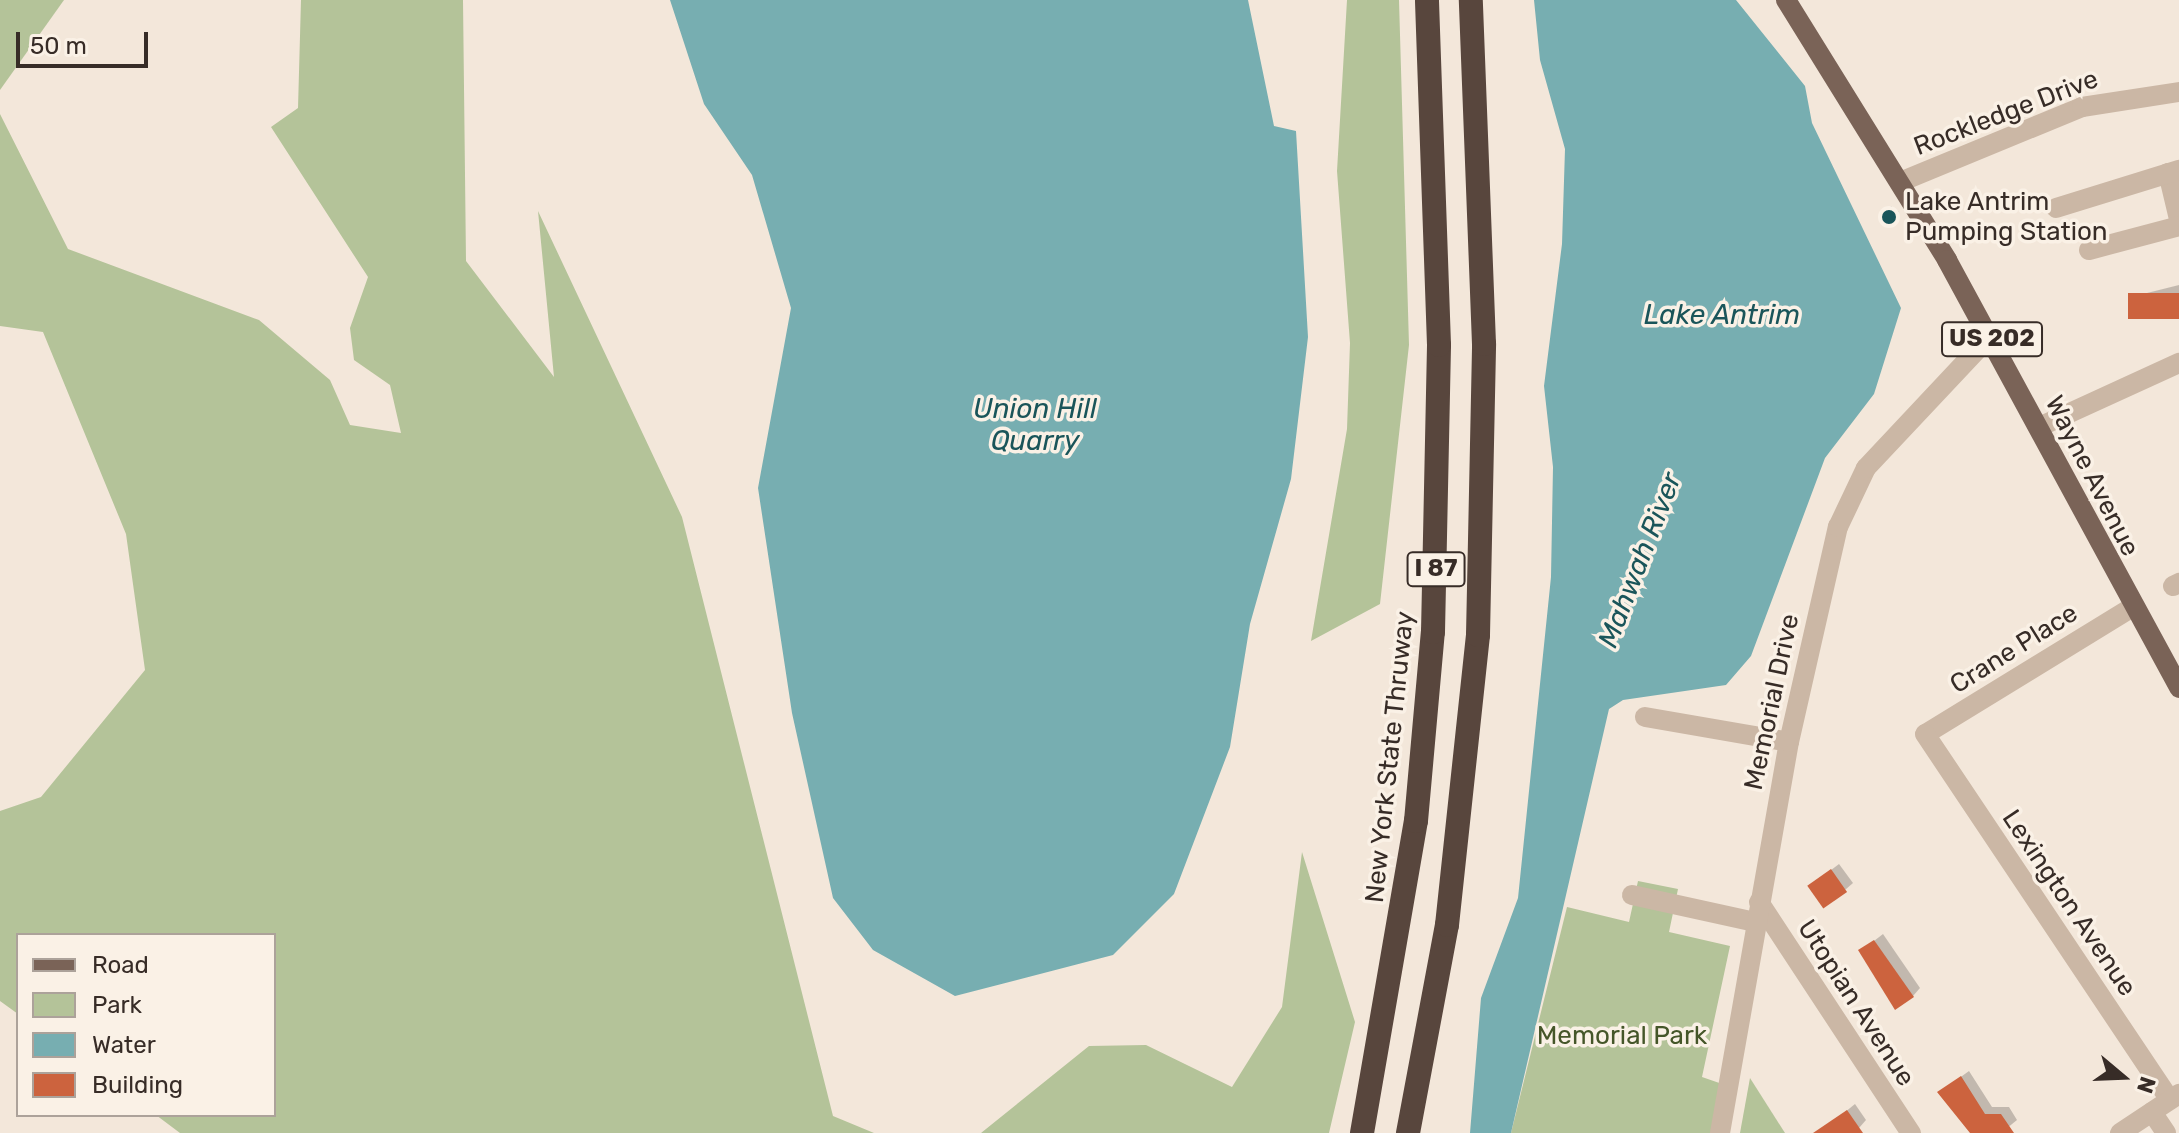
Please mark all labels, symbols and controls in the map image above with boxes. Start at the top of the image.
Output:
scale bar [20,16,152,66]
text: 50 m [30,32,87,60]
street label: Rockledge Drive [1909,64,2103,162]
place label: Lake Antrim Pumping Station [1905,186,2108,248]
marker: Lake Antrim Pumping Station [1880,208,1898,226]
water label: Lake Antrim [1643,298,1801,332]
road number: US 202 [1940,319,2044,359]
street label: Wayne Avenue [2038,390,2146,562]
water label: Union Hill Quarry [973,392,1097,458]
water label: Mahwah River [1591,468,1689,652]
road number: I 87 [1406,549,1466,589]
street label: Crane Place [1945,598,2083,700]
street label: New York State Thruway [1359,609,1421,905]
street label: Memorial Drive [1738,611,1806,793]
street label: Lexington Avenue [1995,804,2143,1002]
street label: Utopian Avenue [1790,914,1922,1092]
legend [16,933,276,1117]
text: Road [92,951,149,979]
text: Park [92,991,142,1019]
park label: Memorial Park [1537,1020,1707,1052]
text: Water [92,1031,156,1059]
north arrow [2083,1037,2163,1117]
text: Building [92,1071,183,1099]
text: N [2131,1073,2162,1097]

